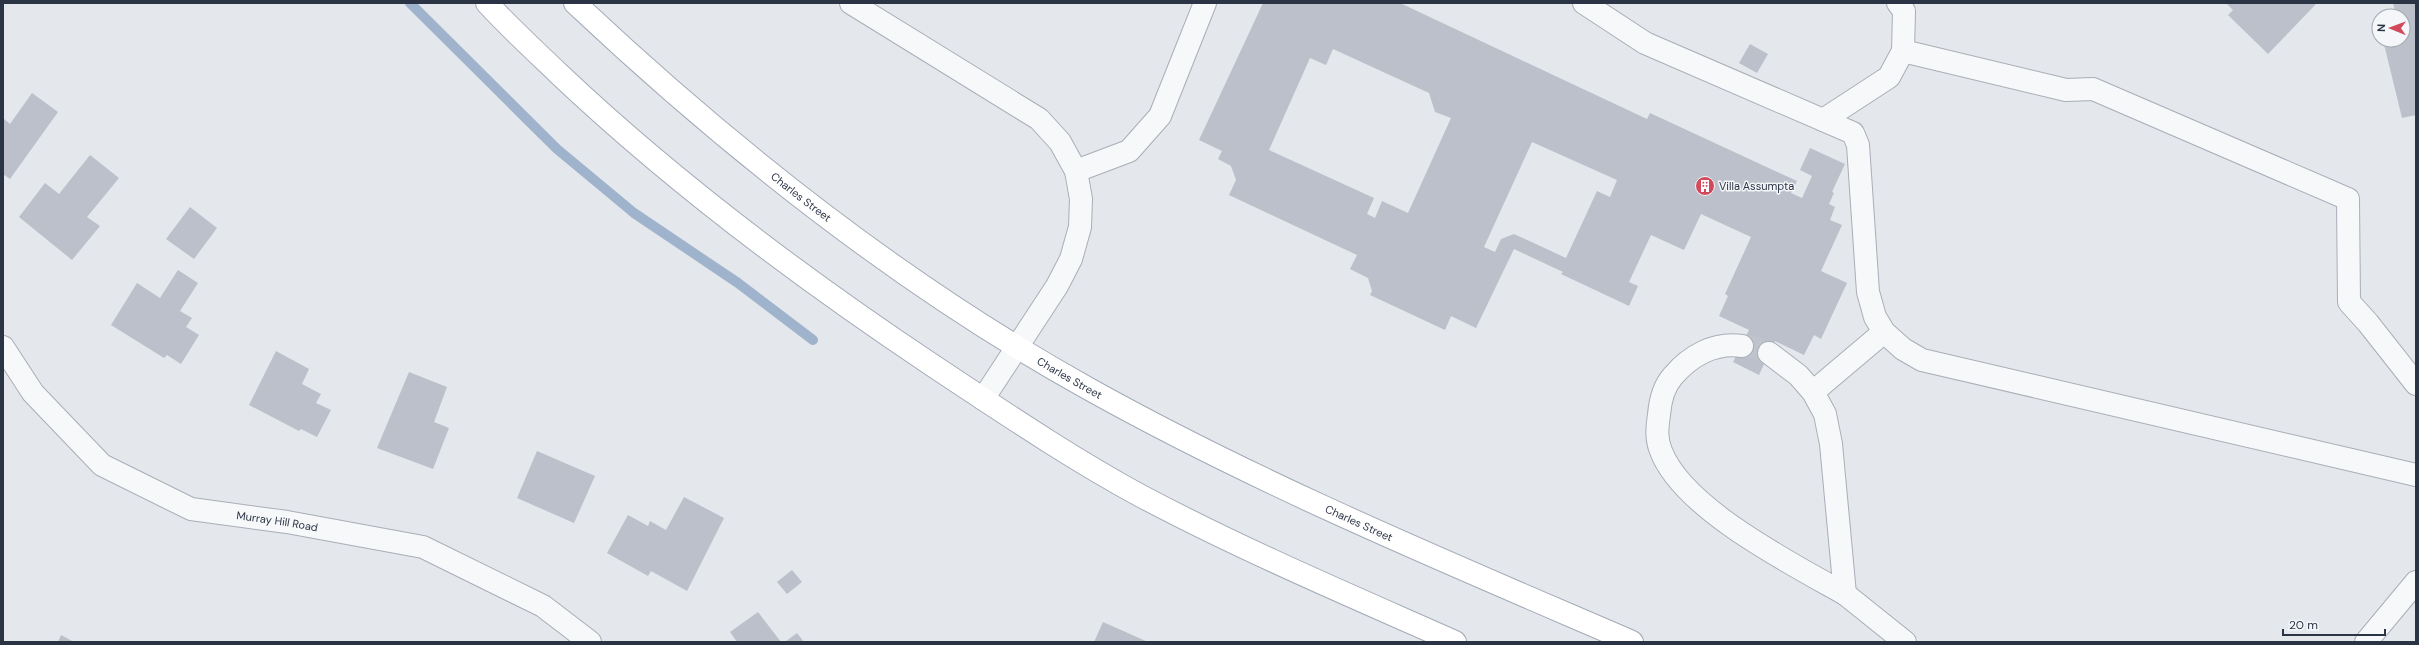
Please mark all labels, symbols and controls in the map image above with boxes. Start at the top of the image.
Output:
north arrow [2371,8,2411,48]
text: N [2374,24,2388,32]
street label: Charles Street [768,169,834,225]
building icon: Villa Assumpta [1694,175,1716,197]
place label: Villa Assumpta [1719,179,1794,193]
street label: Charles Street [1034,354,1105,402]
street label: Charles Street [1323,502,1395,544]
street label: Murray Hill Road [236,508,319,535]
scale bar [2283,611,2385,637]
text: 20 m [2289,617,2318,633]

